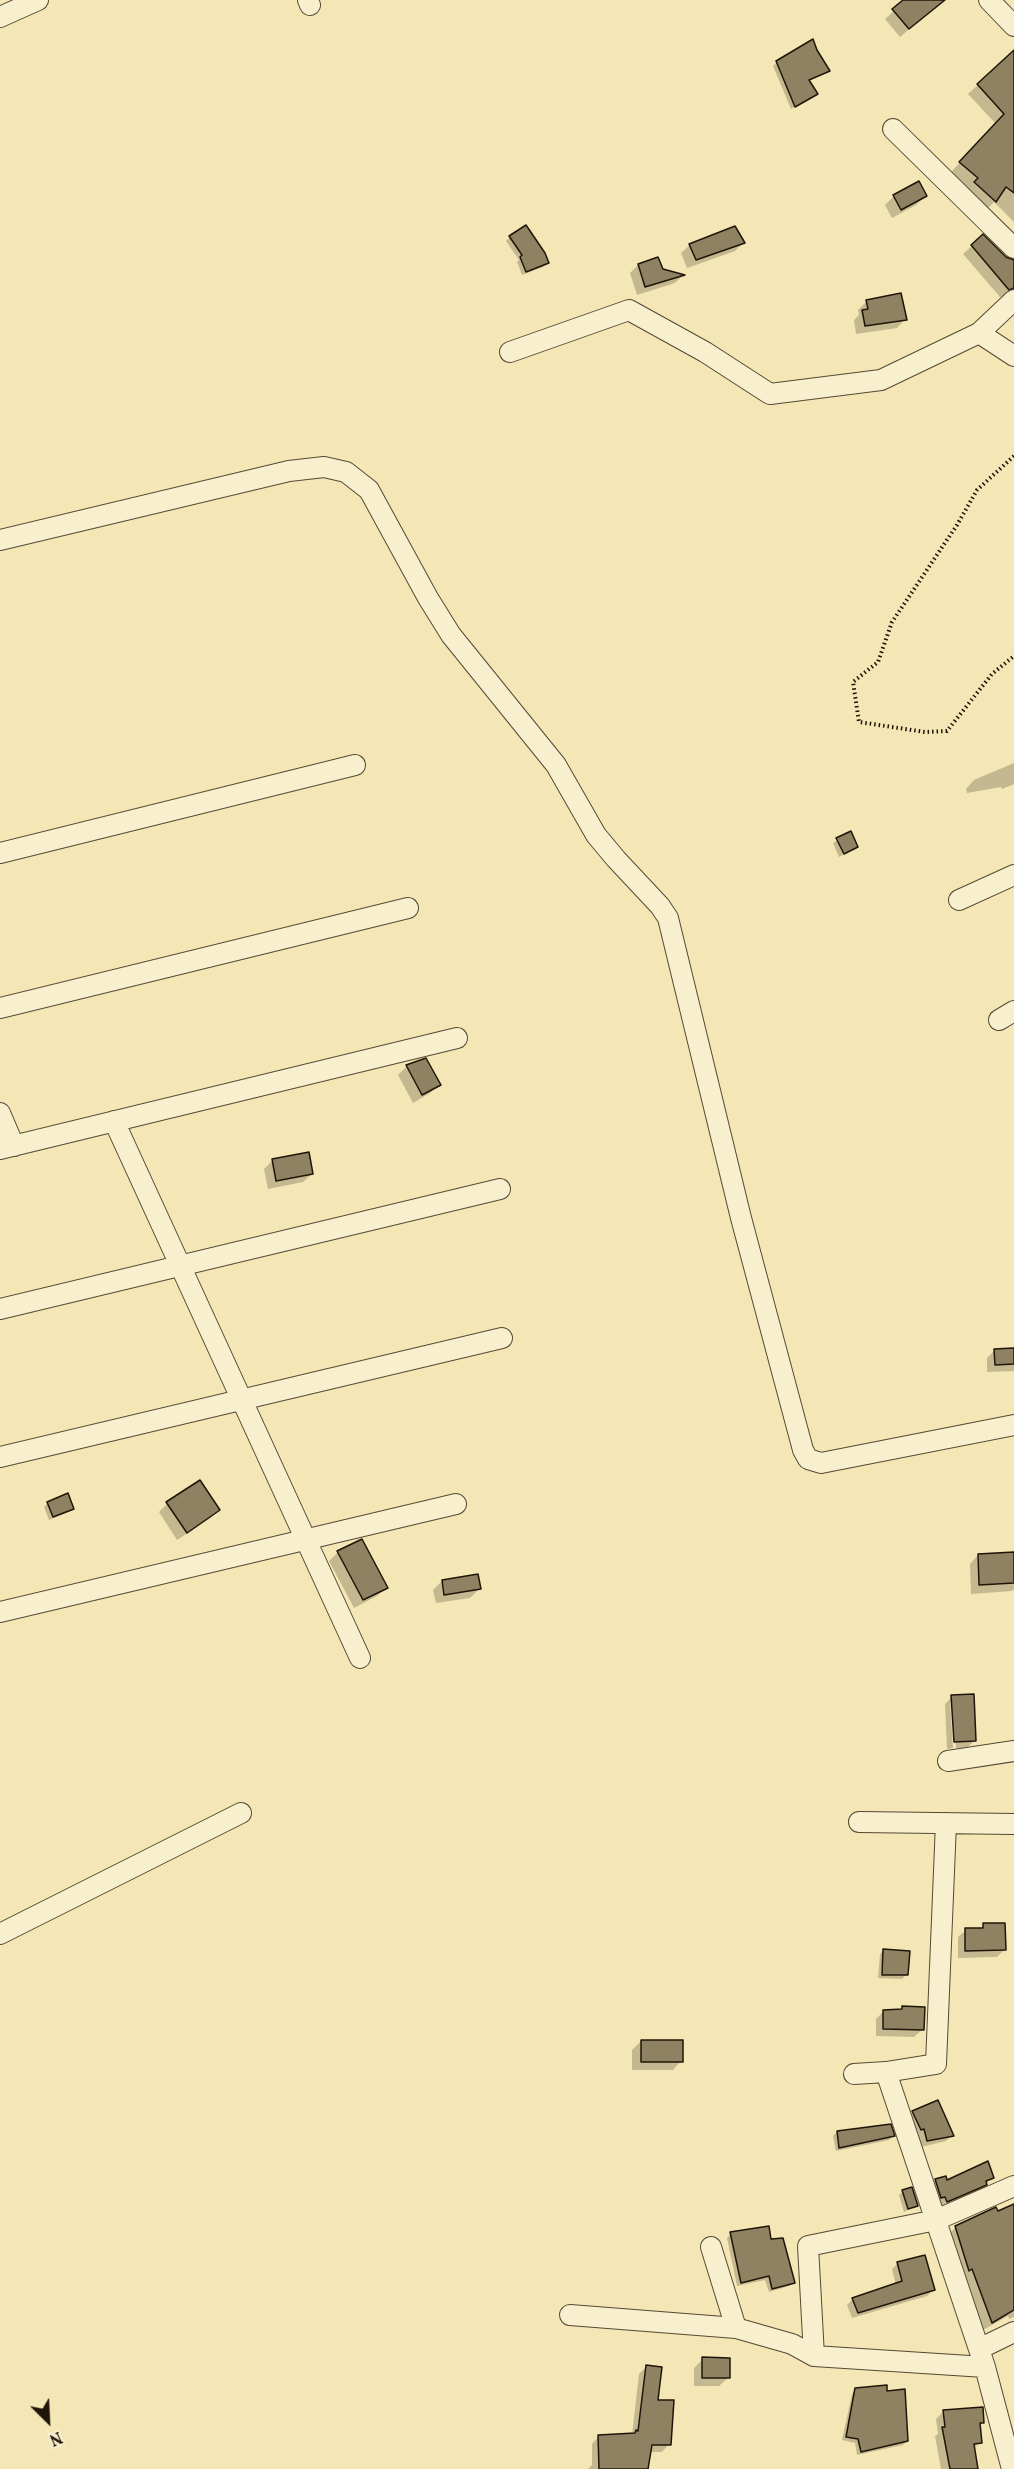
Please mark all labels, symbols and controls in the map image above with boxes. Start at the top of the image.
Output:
north arrow [18,2391,78,2451]
text: N [46,2425,65,2450]

